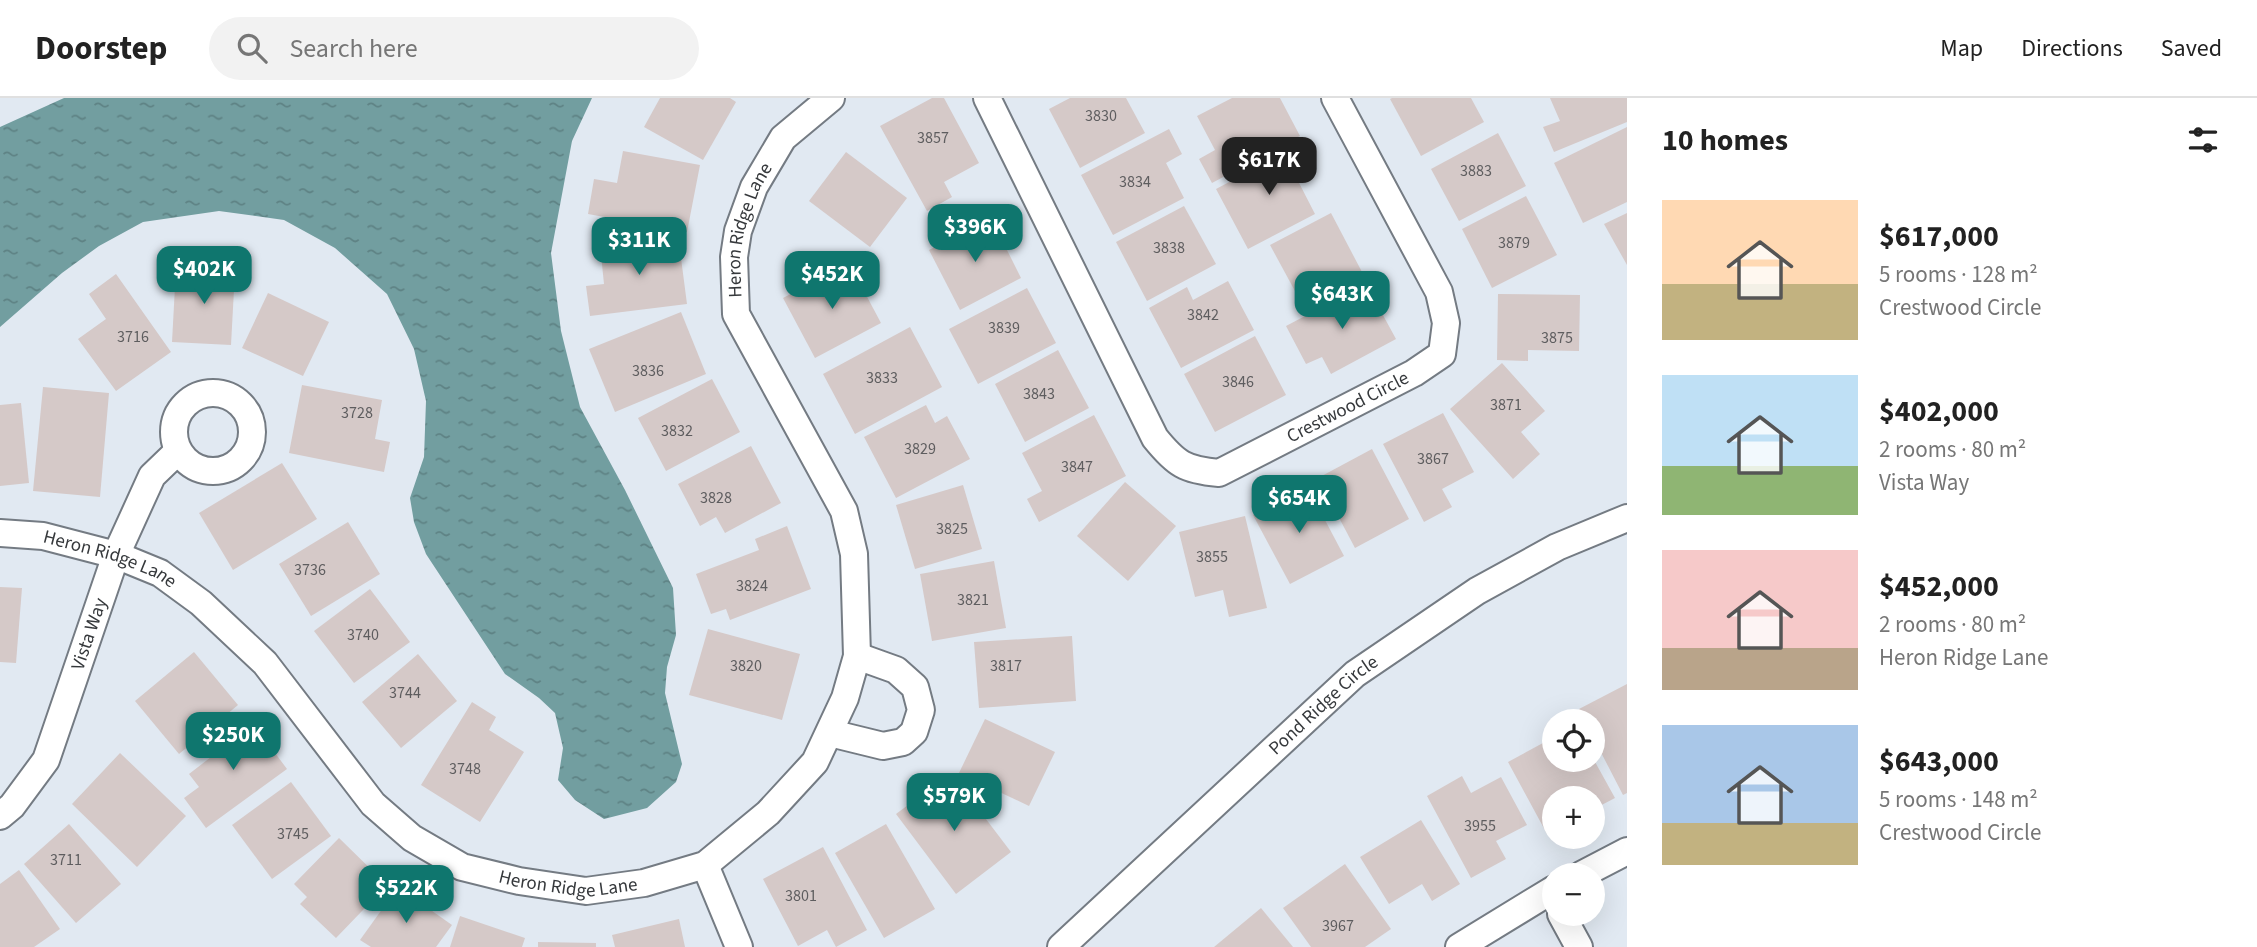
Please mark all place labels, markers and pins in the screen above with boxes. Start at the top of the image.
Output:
pin: $617K [1220,138,1318,197]
pin: $396K [926,204,1024,264]
pin: $311K [590,218,688,277]
pin: $402K [155,246,253,306]
pin: $452K [783,252,881,311]
pin: $643K [1293,272,1391,331]
pin: $654K [1250,476,1348,535]
pin: $250K [184,712,282,772]
pin: $579K [905,774,1003,833]
pin: $522K [357,866,455,925]

